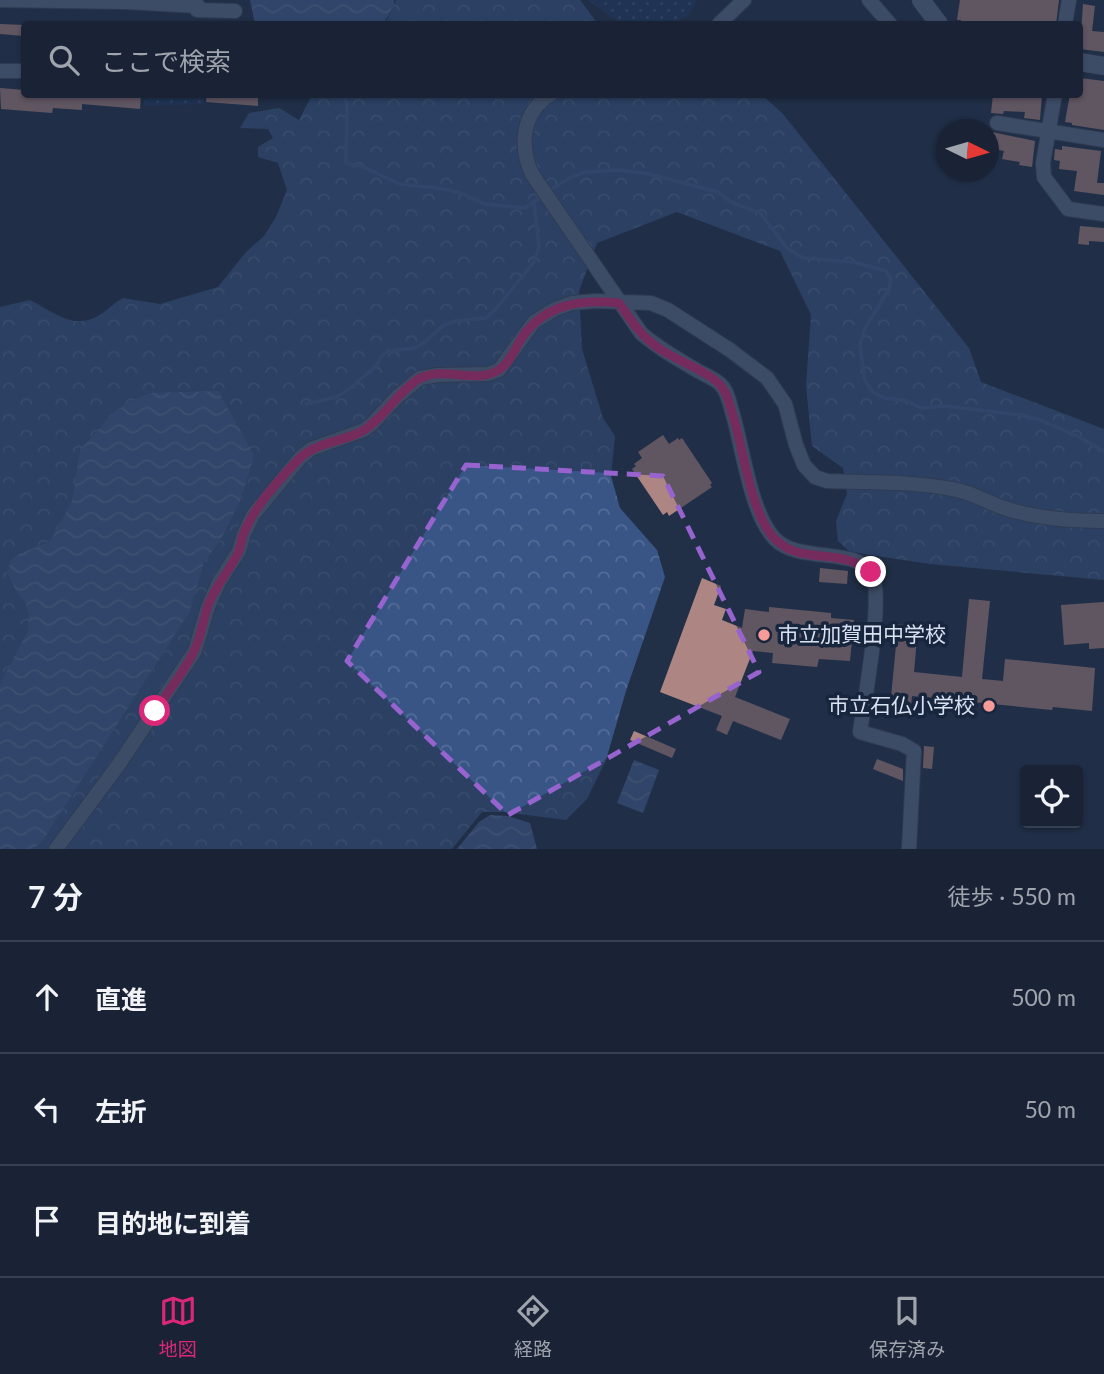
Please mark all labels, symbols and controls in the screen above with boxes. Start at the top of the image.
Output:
search box [21,21,1083,98]
icon: search [45,41,83,79]
text: ここで検索 [101,45,231,77]
north arrow [936,119,999,182]
route end [855,556,886,587]
place label: 市立加賀田中学校 [778,621,946,646]
marker: 市立加賀田中学校 [756,627,772,643]
place label: 市立石仏小学校 [828,692,975,717]
route start [139,695,170,726]
marker: 市立石仏小学校 [981,698,997,714]
map controls [1020,765,1083,828]
button: locate [1020,765,1083,828]
text: 7 分 [28,878,83,914]
text: 徒歩 · 550 m [947,882,1076,910]
icon: ahead [28,978,66,1016]
text: 直進 [95,983,147,1015]
text: 500 m [1011,983,1076,1011]
icon: left [28,1090,66,1128]
text: 左折 [95,1095,147,1127]
text: 50 m [1025,1095,1076,1123]
icon: arrive [28,1202,66,1240]
text: 目的地に到着 [95,1207,251,1239]
tab: 地図 [159,1292,197,1361]
tab: 経路 [514,1292,552,1361]
tab: 保存済み [869,1292,945,1361]

